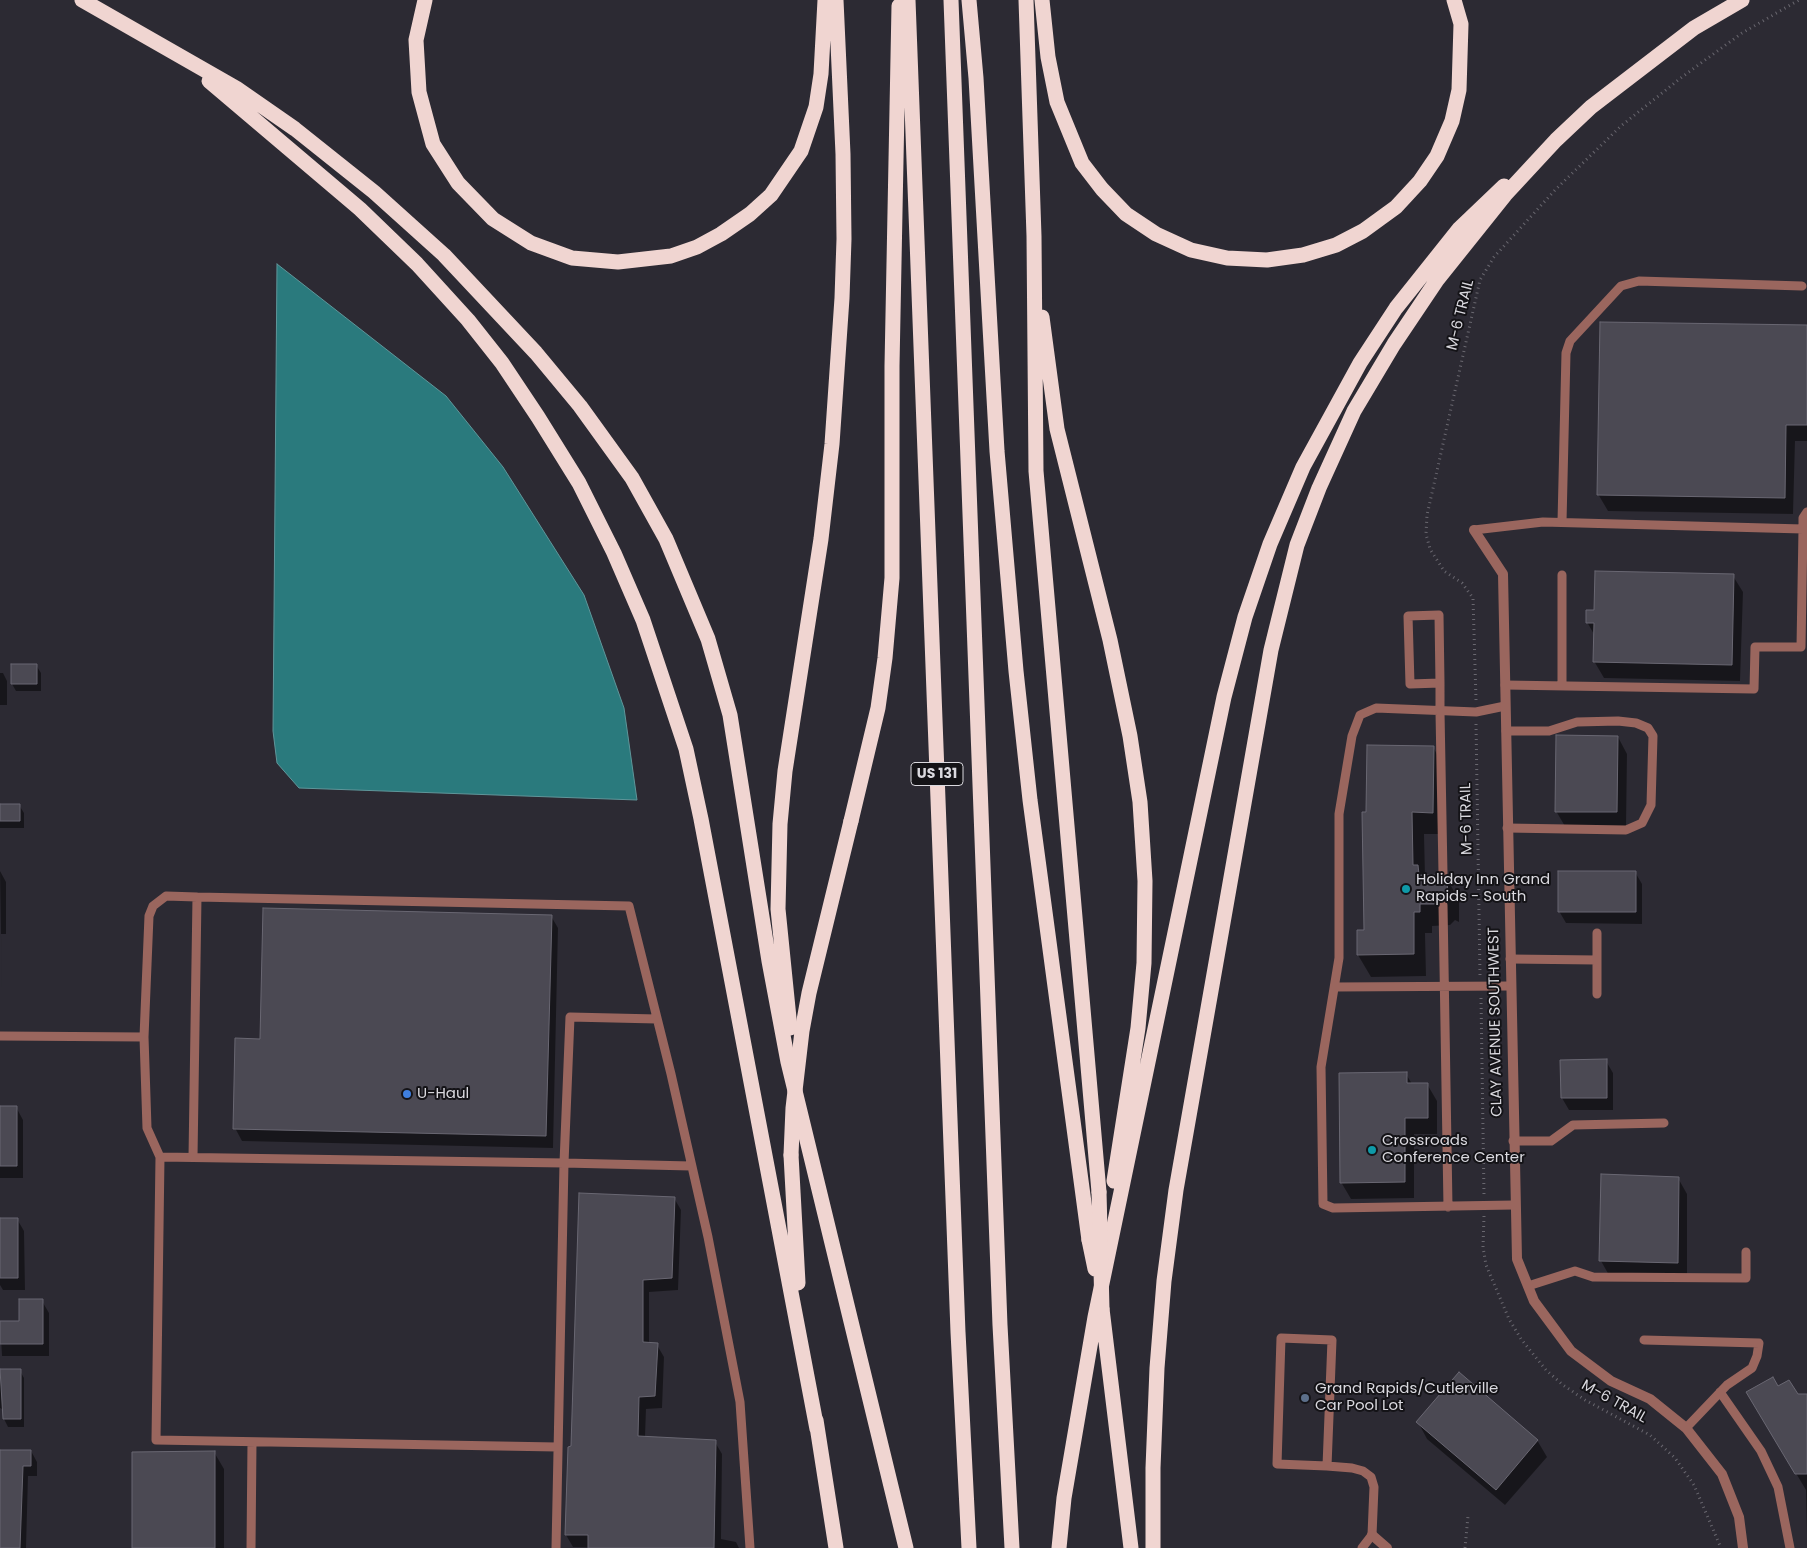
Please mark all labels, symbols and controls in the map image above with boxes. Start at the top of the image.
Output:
street label: M-6 TRAIL [1444,278,1478,352]
road number: US 131 [911,762,963,786]
street label: M-6 TRAIL [1457,783,1477,855]
place label: Holiday Inn Grand Rapids - South [1416,871,1550,906]
marker: Holiday Inn Grand Rapids - South [1400,883,1412,895]
street label: CLAY AVENUE SOUTHWEST [1485,927,1507,1117]
place label: U-Haul [417,1085,469,1103]
marker: U-Haul [401,1088,413,1100]
place label: Crossroads Conference Center [1382,1132,1525,1167]
marker: Crossroads Conference Center [1366,1144,1378,1156]
street label: M-6 TRAIL [1578,1377,1650,1427]
place label: Grand Rapids/Cutlerville Car Pool Lot [1315,1380,1498,1415]
marker: Grand Rapids/Cutlerville Car Pool Lot [1299,1392,1311,1404]

